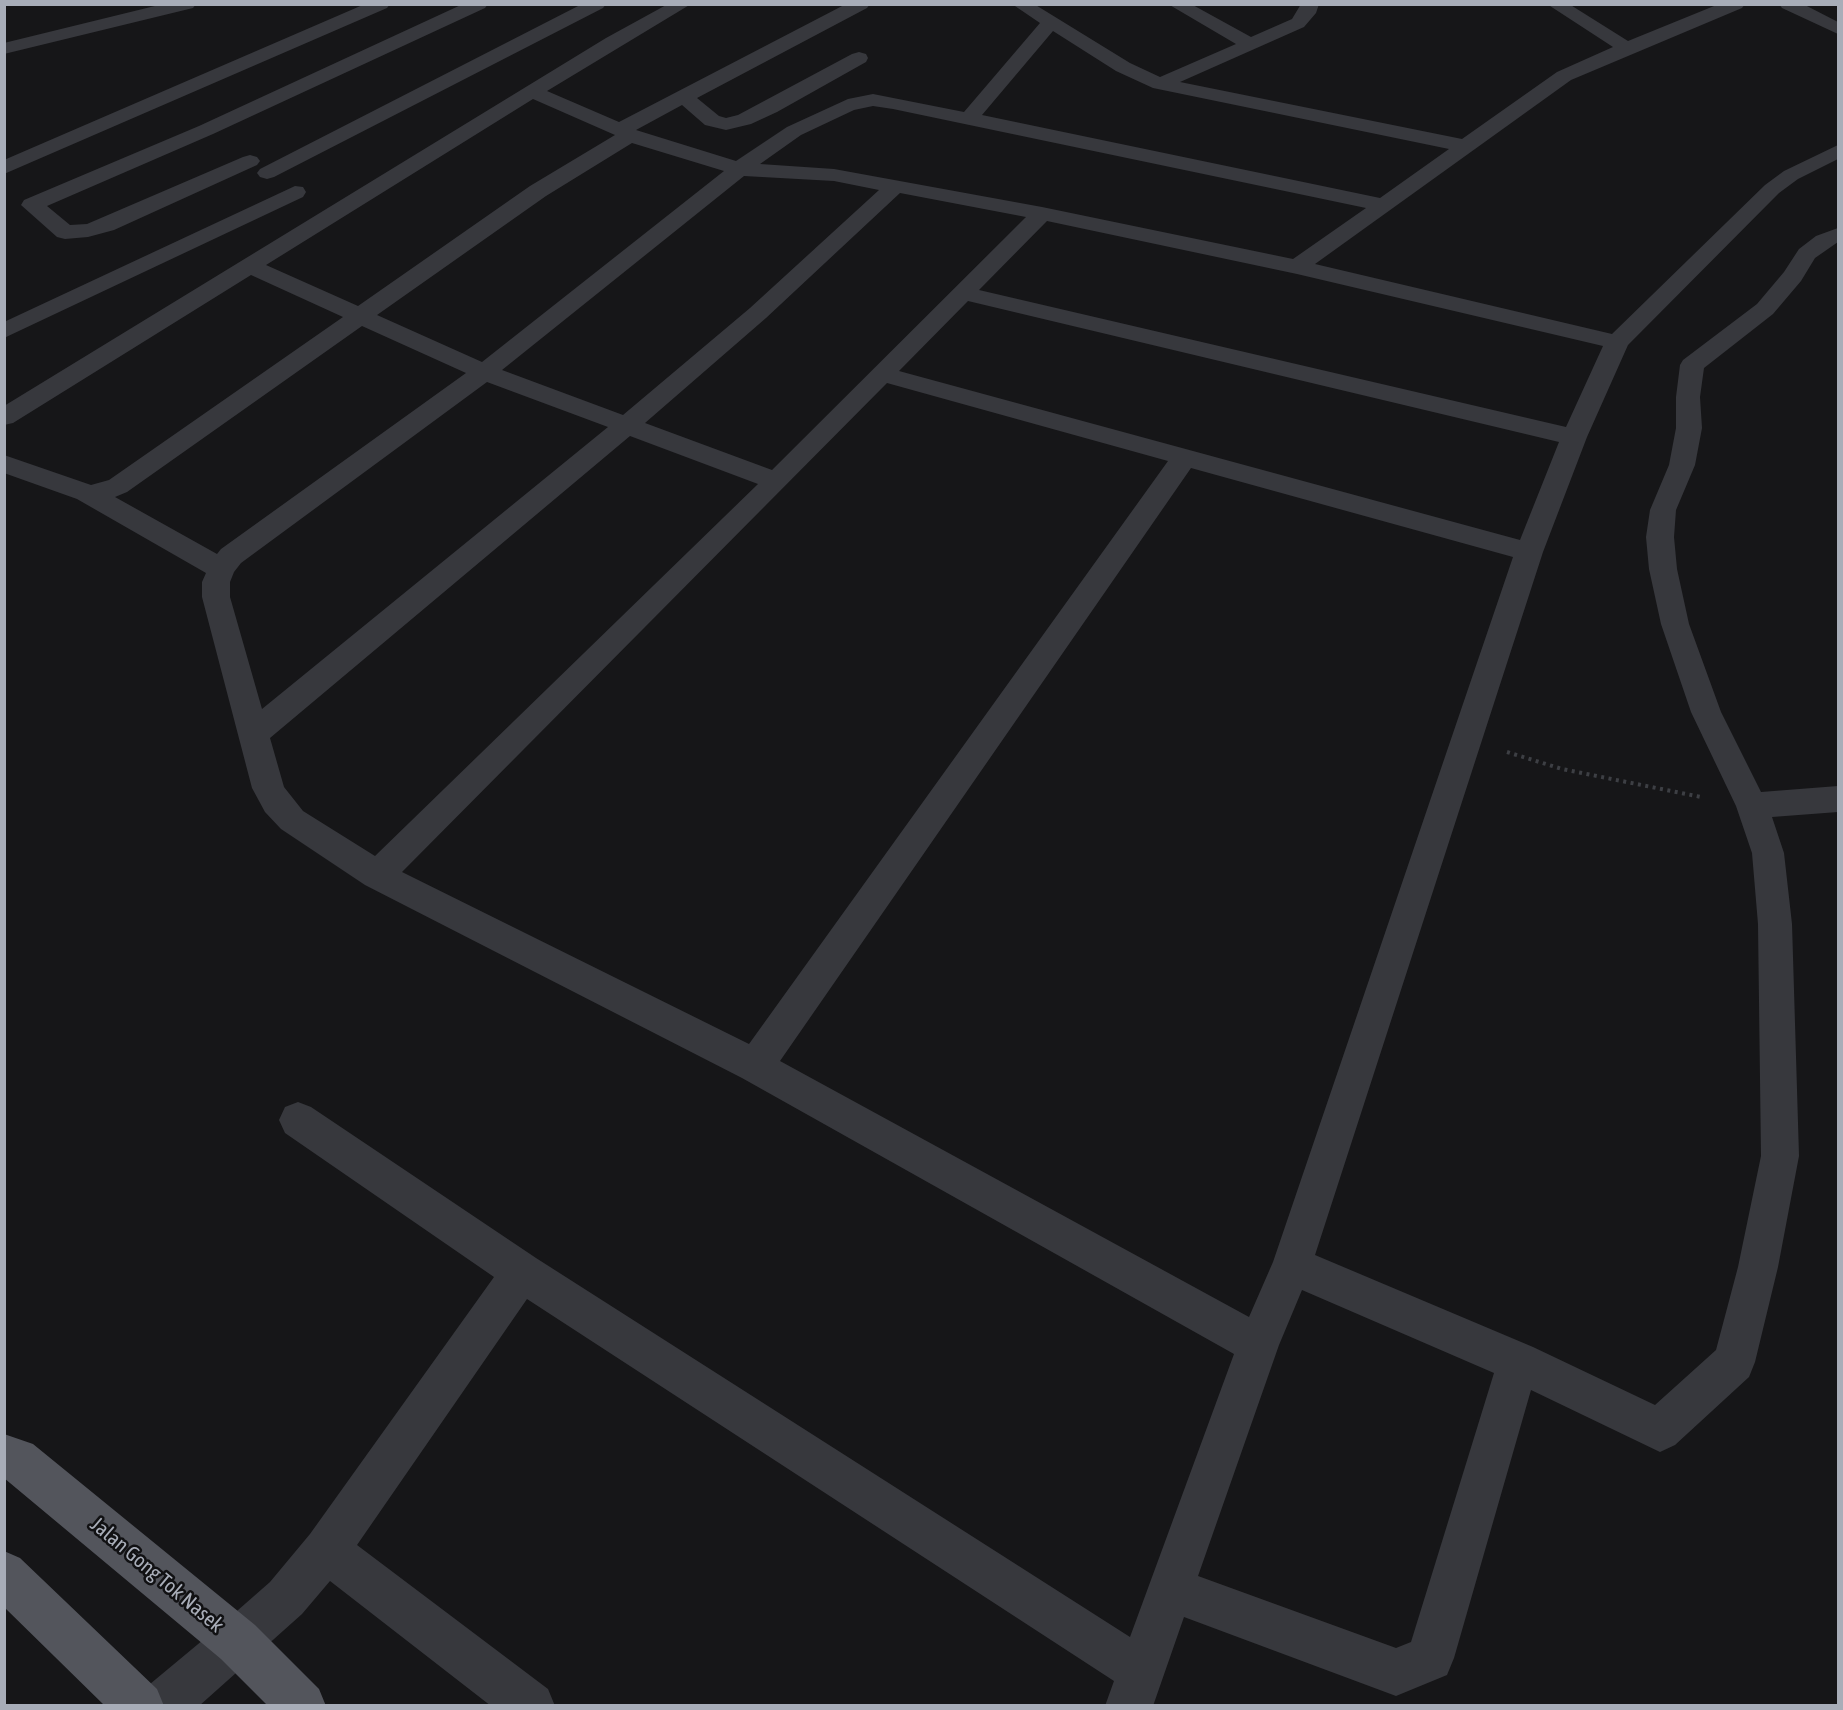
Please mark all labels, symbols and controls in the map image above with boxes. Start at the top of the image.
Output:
street label: Jalan Gong Tok Nasek [85,1512,229,1638]

